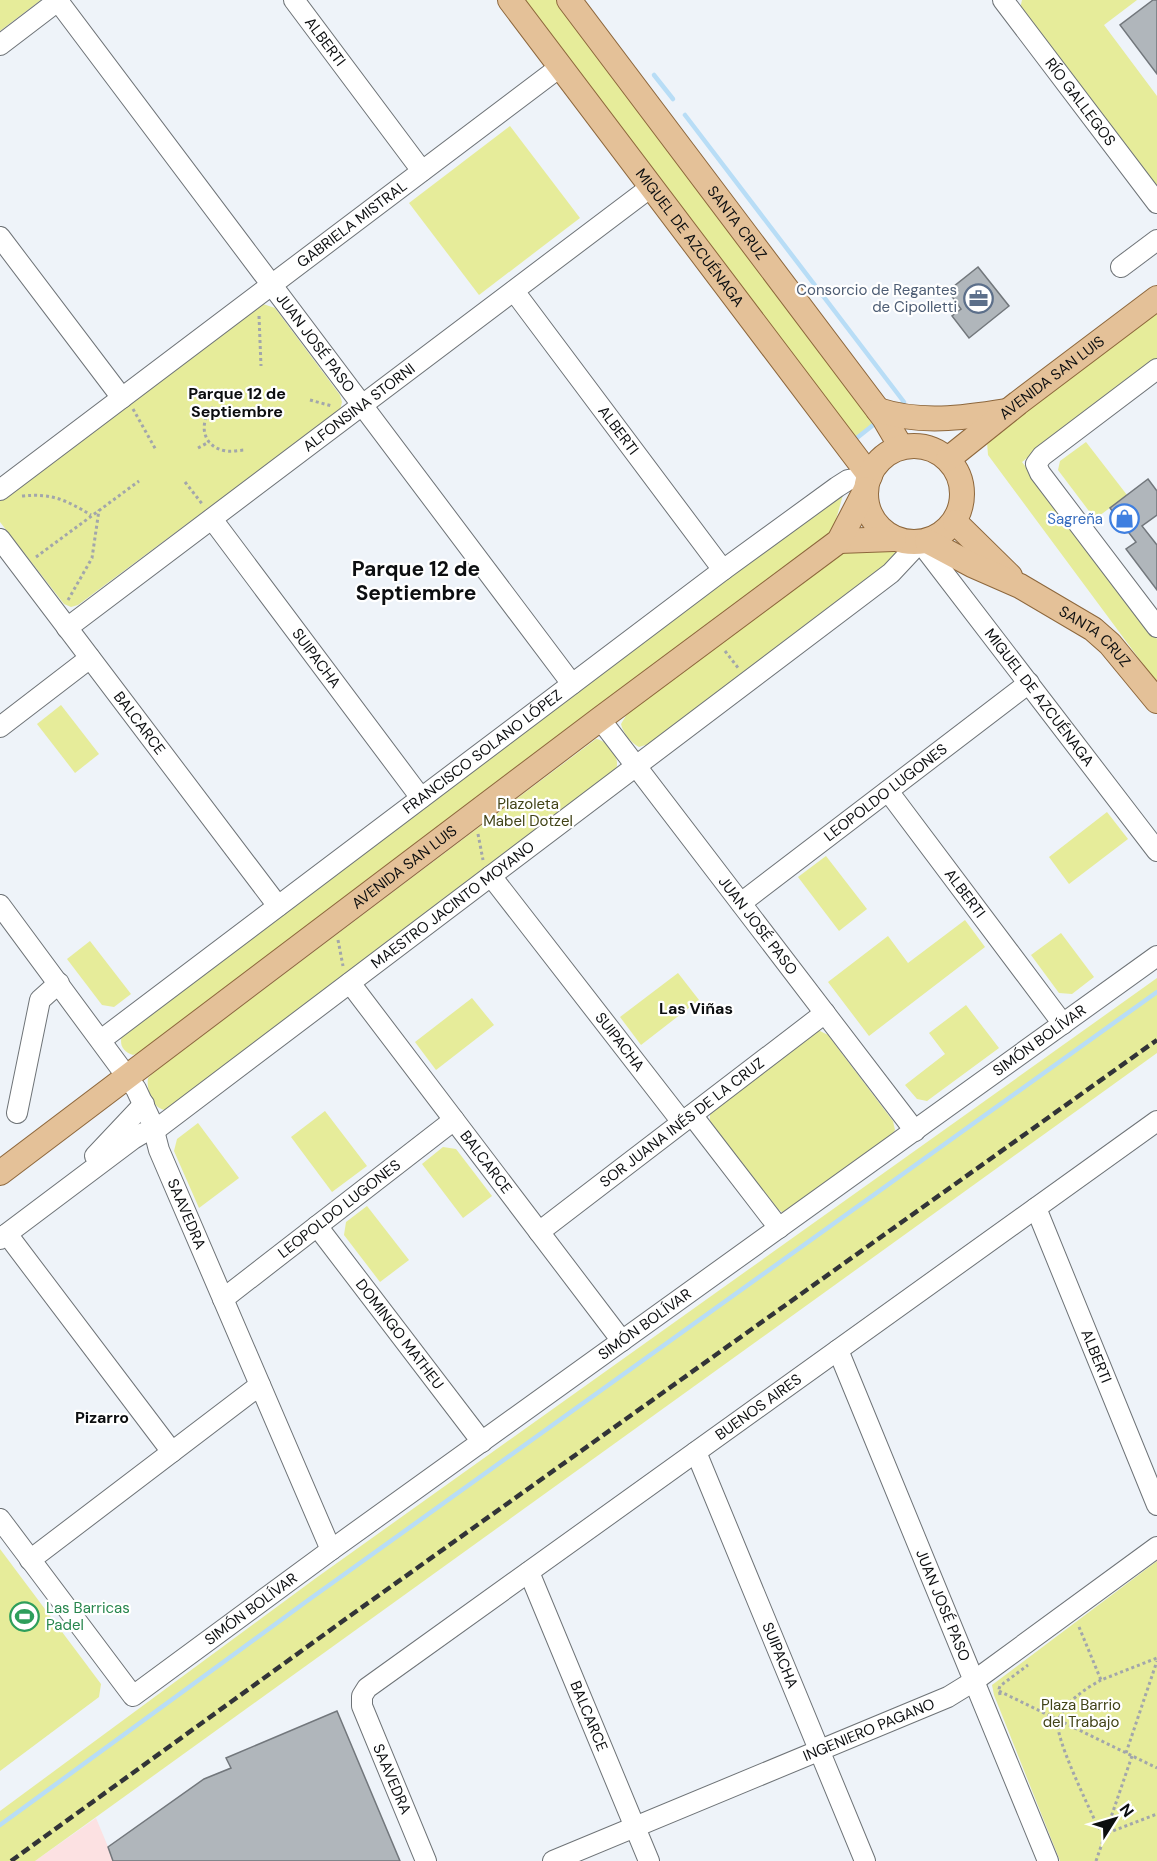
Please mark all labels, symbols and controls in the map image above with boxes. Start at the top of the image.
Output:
street label: ALBERTI [300,13,350,70]
street label: RÍO GALLEGOS [1041,54,1120,150]
street label: MIGUEL DE AZCUÉNAGA [631,164,749,311]
street label: GABRIELA MISTRAL [293,176,411,272]
street label: SANTA CRUZ [702,182,771,264]
place label: Consorcio de Regantes de Cipolletti [796,280,957,317]
office icon: Consorcio de Regantes de Cipolletti [962,283,994,315]
street label: JUAN JOSÉ PASO [272,289,359,397]
street label: AVENIDA SAN LUIS [995,331,1109,424]
street label: ALFONSINA STORNI [299,359,419,456]
district label: Parque 12 de Septiembre [188,383,286,422]
street label: ALBERTI [593,402,643,459]
shop icon: Sagreña [1108,503,1140,535]
place label: Sagreña [1047,509,1103,529]
district label: Parque 12 de Septiembre [352,555,480,607]
street label: SANTA CRUZ [1055,601,1135,671]
street label: SUIPACHA [287,624,345,692]
street label: MIGUEL DE AZCUÉNAGA [980,624,1098,770]
street label: FRANCISCO SOLANO LÓPEZ [399,685,566,819]
street label: BALCARCE [109,687,170,759]
street label: LEOPOLDO LUGONES [820,739,952,846]
park label: Plazoleta Mabel Dotzel [483,794,573,831]
street label: AVENIDA SAN LUIS [348,821,461,913]
street label: MAESTRO JACINTO MOYANO [367,836,539,973]
street label: ALBERTI [940,865,990,922]
street label: JUAN JOSÉ PASO [714,872,802,979]
district label: Las Viñas [659,998,733,1019]
street label: SIMÓN BOLÍVAR [989,1000,1090,1081]
street label: SUIPACHA [590,1008,649,1076]
street label: SOR JUANA INÉS DE LA CRUZ [596,1053,768,1192]
street label: BALCARCE [456,1126,517,1198]
street label: LEOPOLDO LUGONES [274,1155,405,1263]
street label: SAAVEDRA [163,1176,211,1252]
street label: DOMINGO MATHEU [351,1275,448,1393]
street label: SIMÓN BOLÍVAR [594,1284,696,1365]
street label: ALBERTI [1076,1326,1116,1386]
street label: BUENOS AIRES [711,1369,806,1445]
district label: Pizarro [75,1407,129,1428]
street label: JUAN JOSÉ PASO [911,1546,975,1664]
street label: SIMÓN BOLÍVAR [201,1568,301,1650]
place label: Las Barricas Padel [46,1598,130,1635]
sports icon: Las Barricas Padel [9,1601,41,1633]
street label: SUIPACHA [757,1619,803,1691]
street label: BALCARCE [565,1678,612,1754]
street label: INGENIERO PAGANO [800,1694,938,1766]
park label: Plaza Barrio del Trabajo [1041,1695,1121,1732]
street label: SAAVEDRA [368,1741,416,1817]
north arrow [1085,1789,1145,1849]
text: N [1115,1799,1138,1821]

